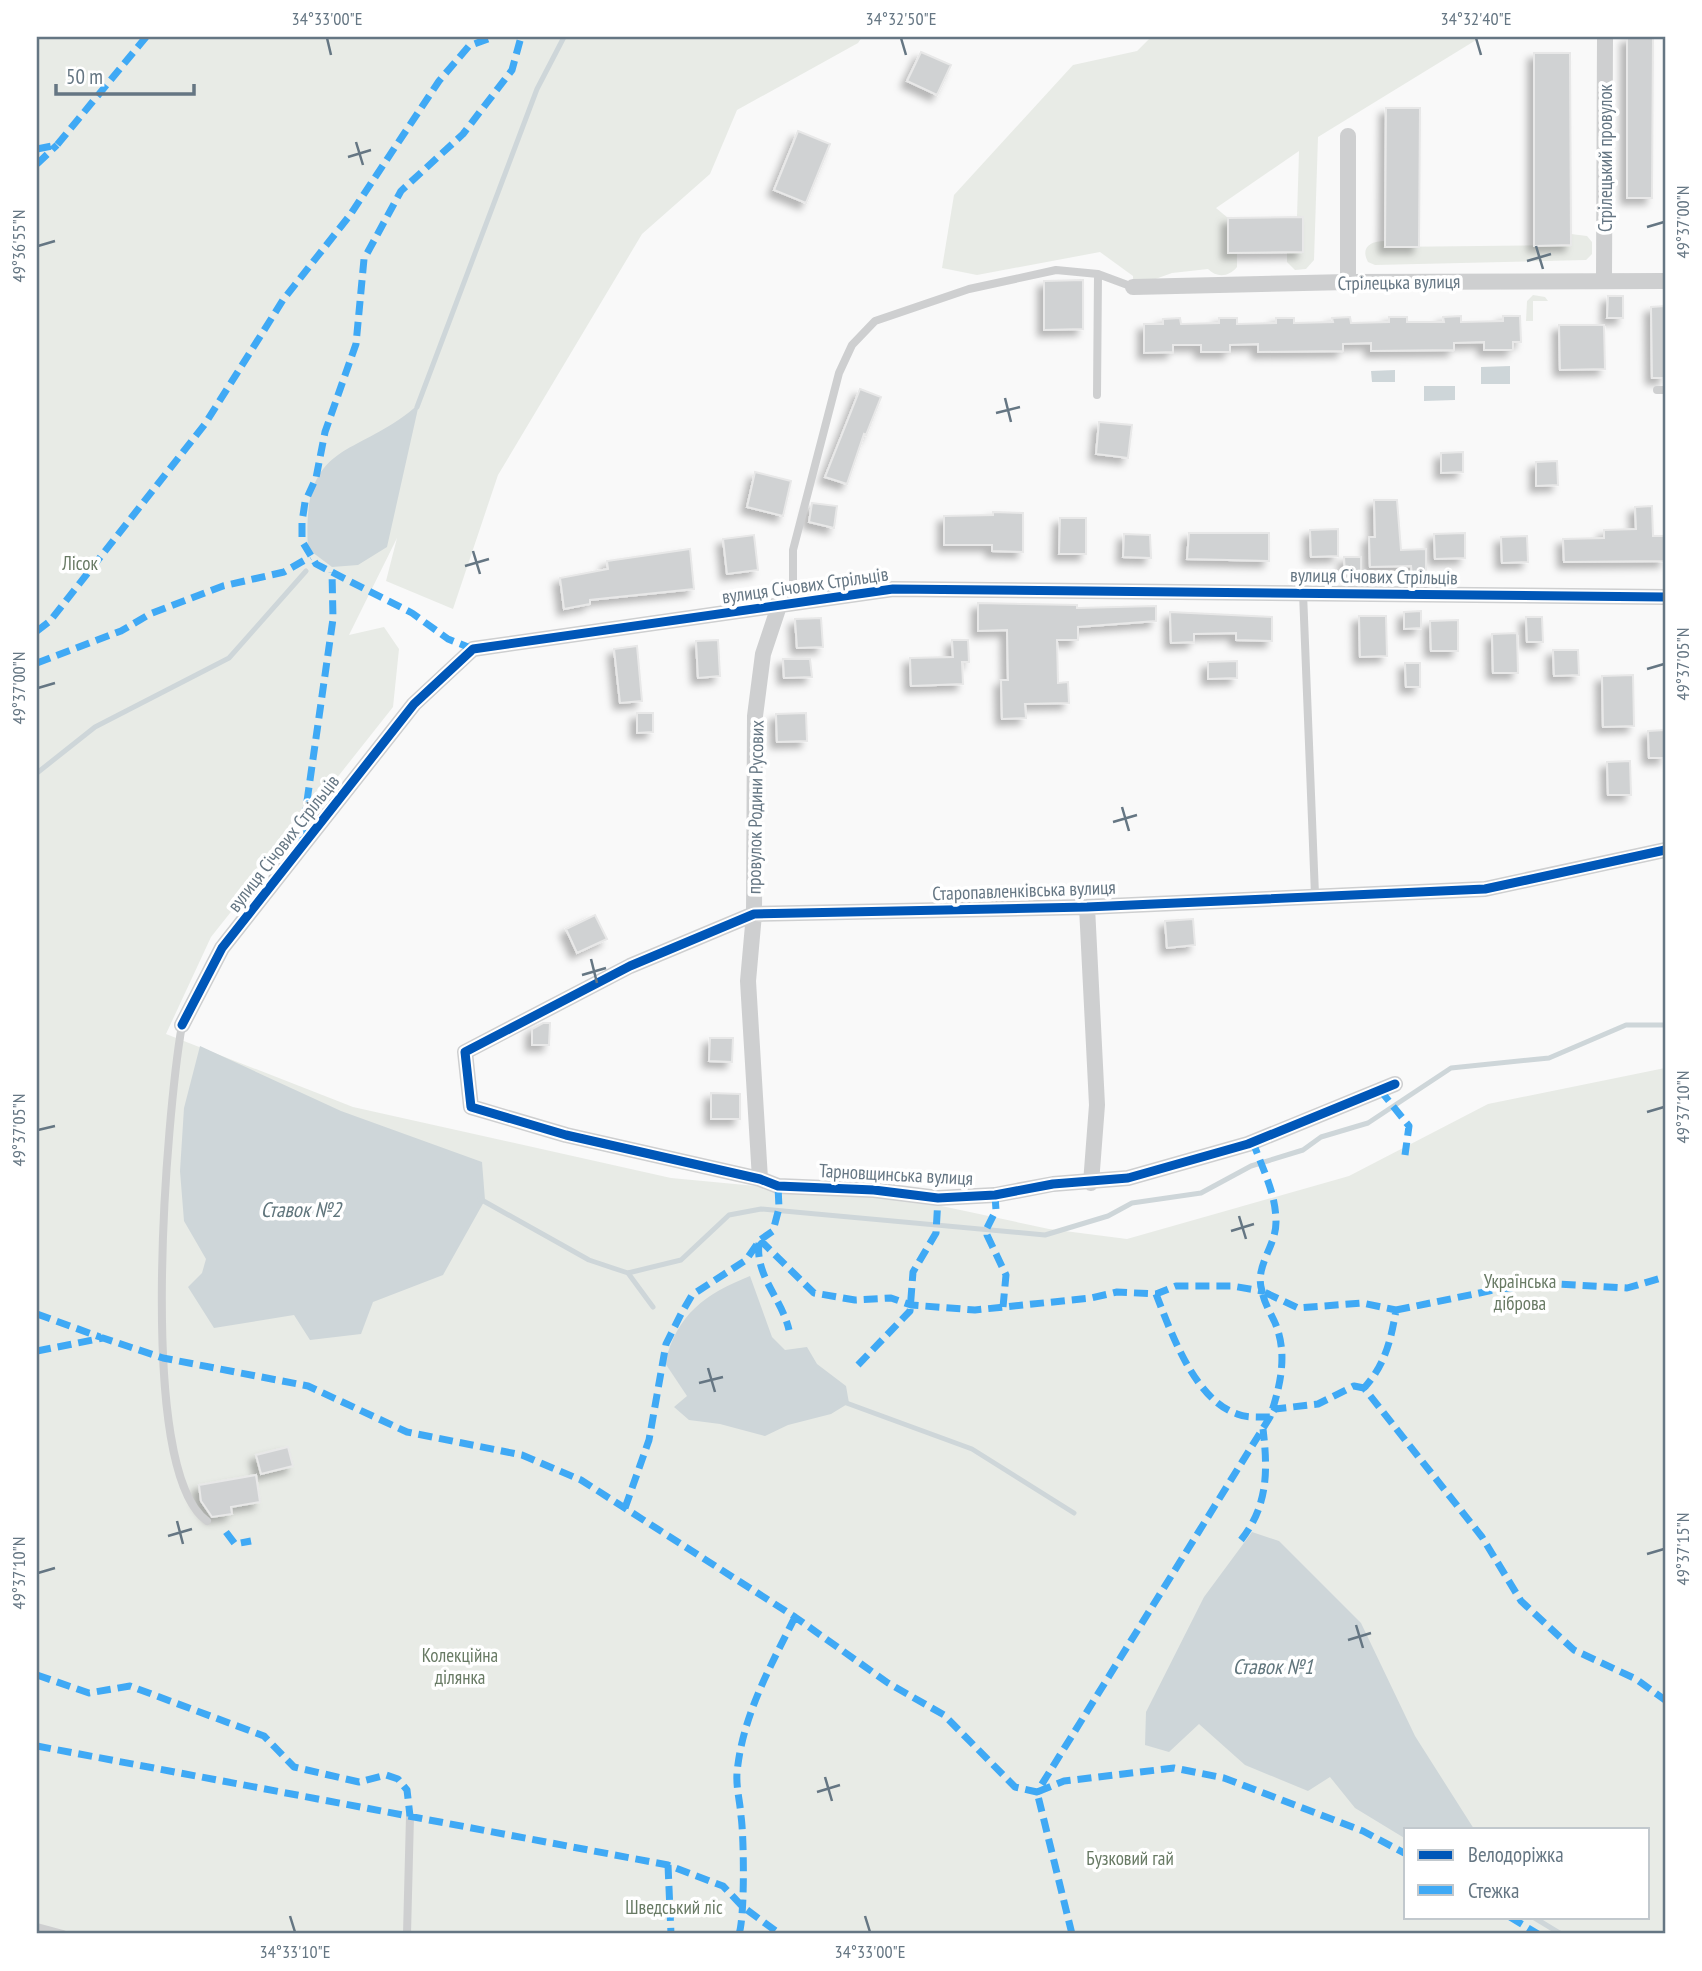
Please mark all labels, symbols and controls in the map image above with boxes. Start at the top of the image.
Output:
text: 34°33'00"E [292,7,362,30]
text: 34°32'50"E [866,7,936,30]
text: 34°32'40"E [1441,7,1511,30]
scale bar [56,52,194,96]
text: 50 m [66,63,103,90]
street label: Стрілецький провулок [1593,83,1617,232]
text: 49°37'00"N [1671,186,1694,258]
text: 49°36'55"N [7,210,30,282]
street label: Стрілецька вулиця [1337,269,1461,295]
park label: Лісок [61,551,98,575]
street label: вулиця Січових Стрільців [720,561,890,609]
street label: вулиця Січових Стрільців [1290,563,1458,589]
text: 49°37'05"N [1671,628,1694,700]
text: 49°37'00"N [7,652,30,724]
street label: провулок Родини Русових [741,720,769,894]
street label: вулиця Січових Стрільців [222,770,344,916]
street label: Старопавленківська вулиця [932,875,1116,905]
text: 49°37'10"N [1671,1071,1694,1143]
text: 49°37'05"N [7,1094,30,1166]
street label: Тарновщинська вулиця [818,1158,974,1190]
water label: Ставок №2 [261,1196,343,1223]
park label: Українська діброва [1484,1269,1556,1315]
text: 49°37'15"N [1671,1513,1694,1585]
text: 49°37'10"N [7,1537,30,1609]
park label: Колекційна ділянка [422,1643,498,1689]
water label: Ставок №1 [1233,1653,1314,1680]
legend [1404,1828,1650,1918]
text: Велодоріжка [1468,1841,1564,1868]
park label: Бузковий гай [1086,1846,1174,1870]
text: Стежка [1468,1877,1519,1904]
park label: Шведський ліс [625,1895,723,1919]
text: 34°33'10"E [260,1940,330,1963]
text: 34°33'00"E [835,1940,905,1963]

